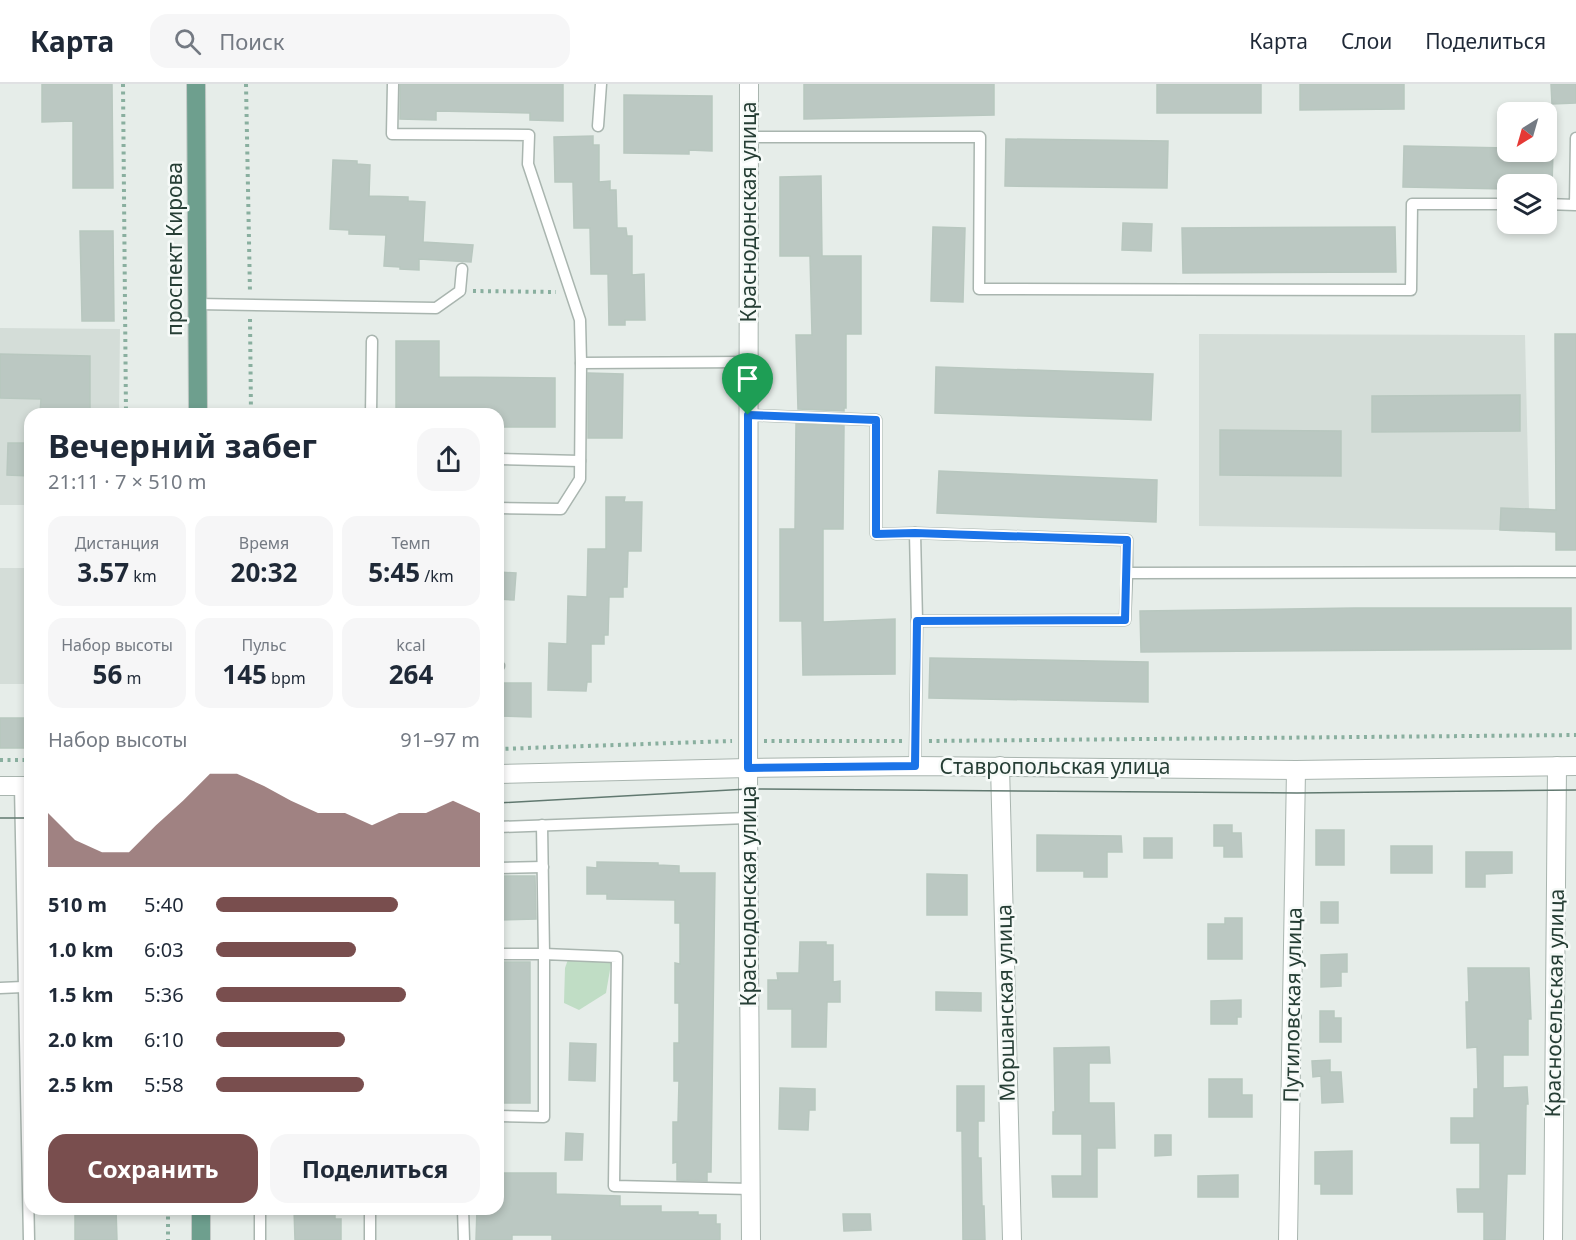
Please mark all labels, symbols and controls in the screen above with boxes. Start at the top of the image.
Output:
search box [150,14,570,68]
text: Карта [30,22,114,60]
icon: search [171,25,204,58]
text: Поиск [219,26,285,56]
text: Карта [1249,27,1308,55]
text: Слои [1341,27,1392,55]
text: Поделиться [1425,27,1546,55]
street label: Краснодонская улица [734,101,762,323]
north arrow [1497,102,1557,162]
map controls [1497,102,1557,234]
street label: проспект Кирова [160,162,188,336]
button: layers [1497,174,1557,234]
pin [722,353,773,415]
icon: arrive [731,362,764,395]
text: Вечерний забег [48,423,317,468]
button: share [417,428,480,491]
text: 21:11 · 7 × 510 m [48,468,206,495]
text: Дистанция [75,532,159,554]
text: Время [239,532,289,554]
text: Темп [391,532,431,554]
text: 3.57 [77,554,129,590]
text: 20:32 [231,554,297,590]
text: 5:45 [368,554,420,590]
text: km [129,565,157,587]
text: /km [420,565,454,587]
text: Набор высоты [61,634,173,656]
text: Пульс [241,634,287,656]
text: kcal [396,634,426,656]
text: 56 [93,656,122,692]
text: 145 [222,656,267,692]
text: 264 [389,656,433,692]
text: m [122,667,141,689]
text: bpm [267,667,306,689]
text: Набор высоты [48,726,187,753]
text: 91–97 m [400,726,480,753]
street label: Ставропольская улица [940,752,1170,780]
street label: Краснодонская улица [734,785,762,1007]
street label: Красносельская улица [1538,888,1570,1118]
text: 510 m [48,891,107,918]
text: 5:40 [144,891,184,918]
street label: Моршанская улица [989,904,1021,1102]
street label: Путиловская улица [1276,907,1308,1103]
text: 1.0 km [48,936,114,963]
text: 6:03 [144,936,184,963]
text: 1.5 km [48,981,114,1008]
text: 5:36 [144,981,184,1008]
text: 2.0 km [48,1026,114,1053]
text: 6:10 [144,1026,184,1053]
text: 2.5 km [48,1071,114,1098]
text: 5:58 [144,1071,184,1098]
button: Сохранить [48,1134,258,1203]
button: Поделиться [270,1134,480,1203]

